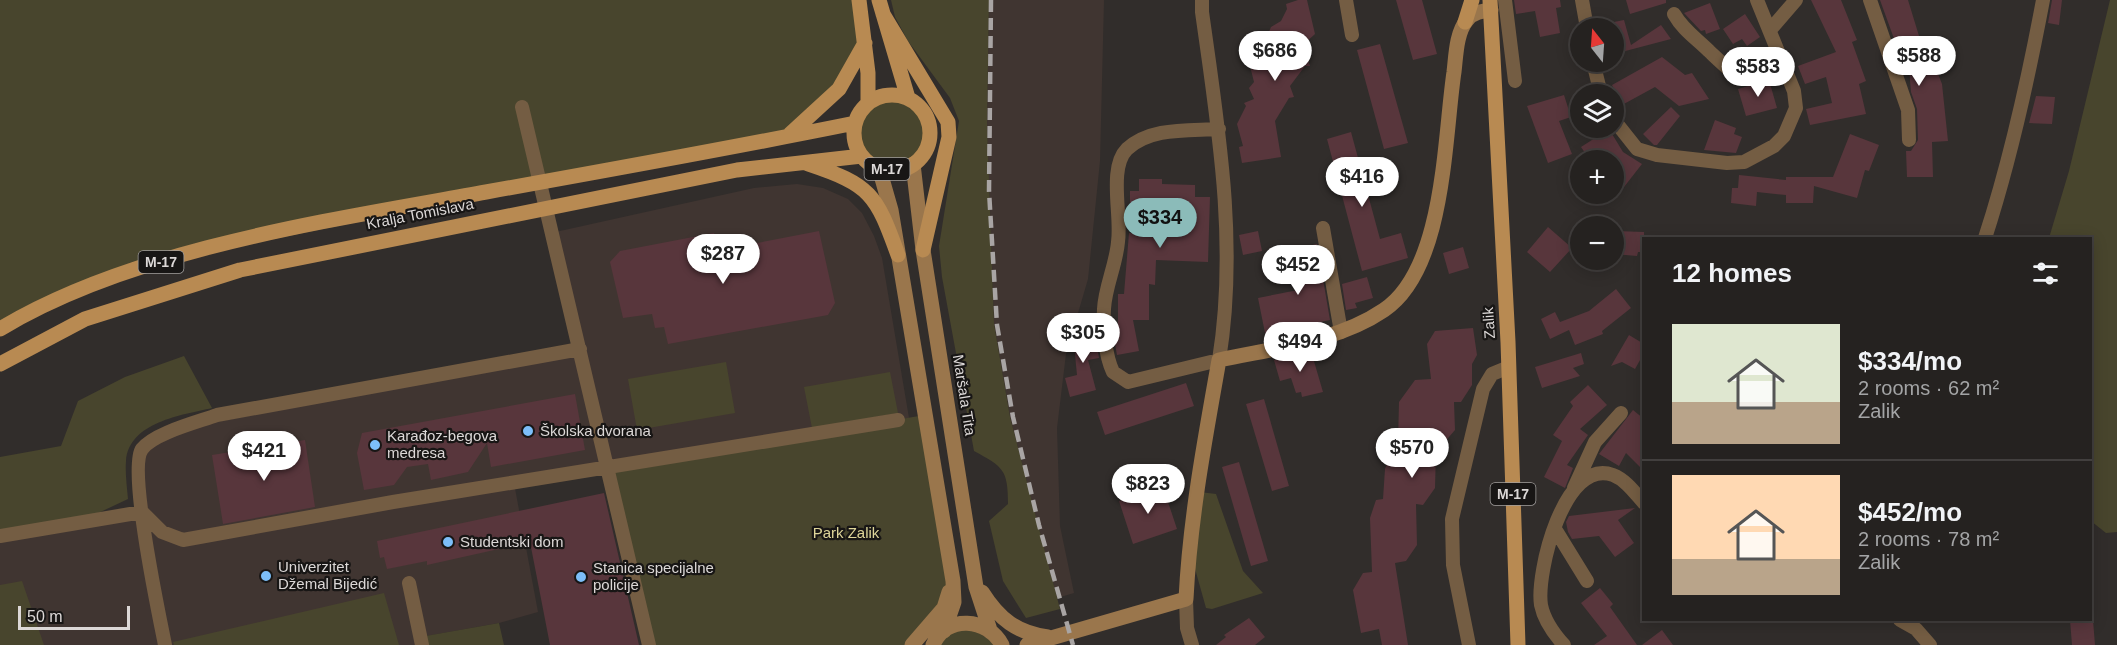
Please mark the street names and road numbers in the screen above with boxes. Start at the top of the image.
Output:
road number: M-17 [864,158,910,180]
street label: Kralja Tomislava [365,195,476,232]
road number: M-17 [138,251,184,273]
street label: Zalik [1479,306,1498,339]
street label: Maršala Tita [950,353,979,437]
road number: M-17 [1490,483,1536,505]

